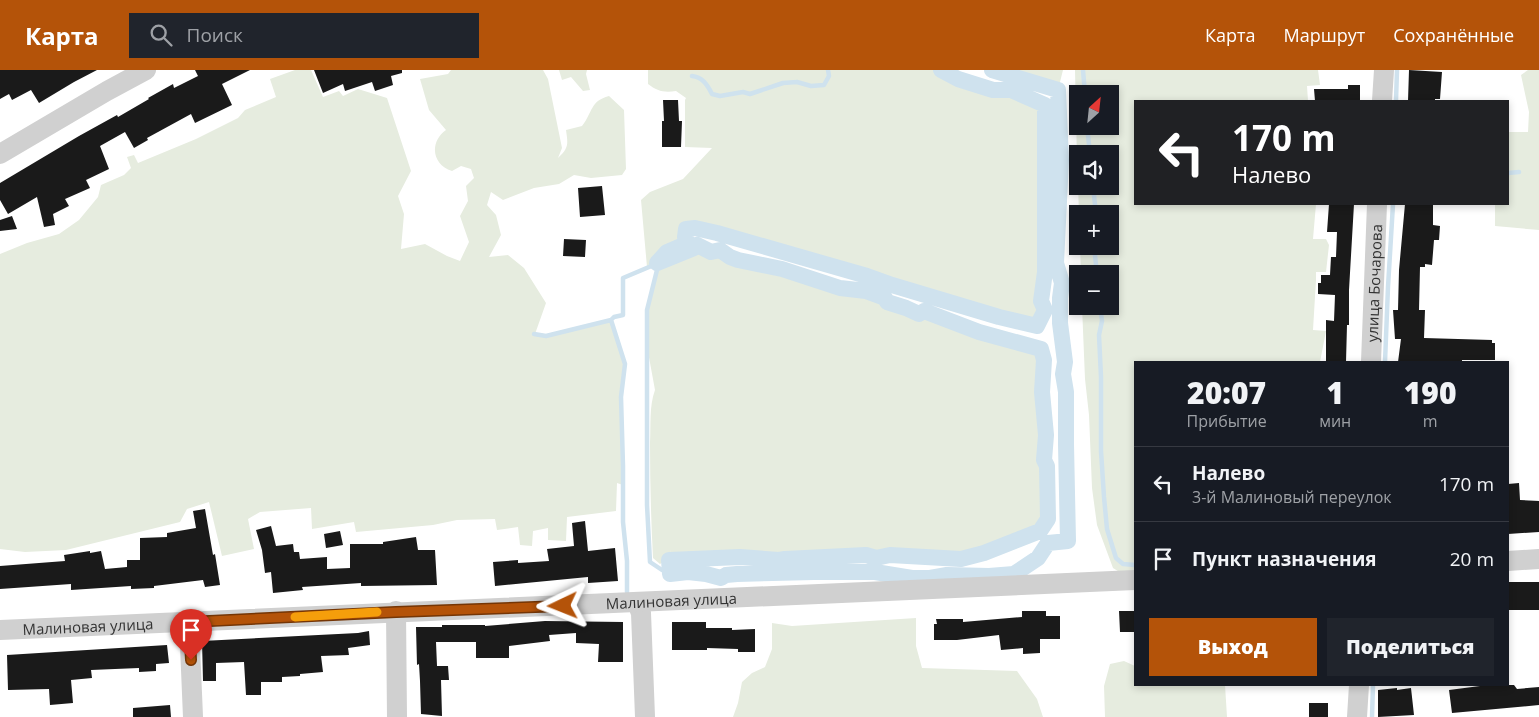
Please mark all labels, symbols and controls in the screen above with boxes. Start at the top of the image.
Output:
search box [129,13,479,58]
text: Карта [25,19,99,52]
icon: search [147,21,175,49]
text: Поиск [187,22,243,48]
text: Карта [1205,23,1255,47]
text: Маршрут [1283,23,1365,47]
text: Сохранённые [1393,23,1514,47]
north arrow [1069,85,1119,135]
map controls [1069,85,1119,315]
text: 170 m [1232,114,1336,161]
icon: left [1149,120,1214,185]
button: sound [1069,145,1119,195]
text: Налево [1232,159,1311,189]
button: + [1069,205,1119,255]
street label: улица Бочарова [1362,224,1386,342]
button: − [1069,265,1119,315]
text: 20:07 [1187,372,1266,413]
text: 1 [1326,372,1344,413]
text: 190 [1404,372,1456,413]
text: Прибытие [1187,410,1267,432]
text: мин [1319,410,1351,432]
text: m [1423,410,1438,432]
text: Налево [1192,460,1265,486]
icon: left [1149,470,1177,498]
text: 170 m [1439,471,1494,497]
text: 3-й Малиновый переулок [1192,486,1392,508]
icon: arrive [1149,545,1177,573]
text: Пункт назначения [1192,546,1377,572]
text: 20 m [1450,546,1494,572]
position arrow [536,579,588,631]
street label: Малиновая улица [605,588,737,613]
pin [170,609,212,660]
street label: Малиновая улица [22,613,154,639]
icon: arrive [177,616,205,644]
button: Выход [1149,618,1317,676]
button: Поделиться [1327,618,1494,676]

